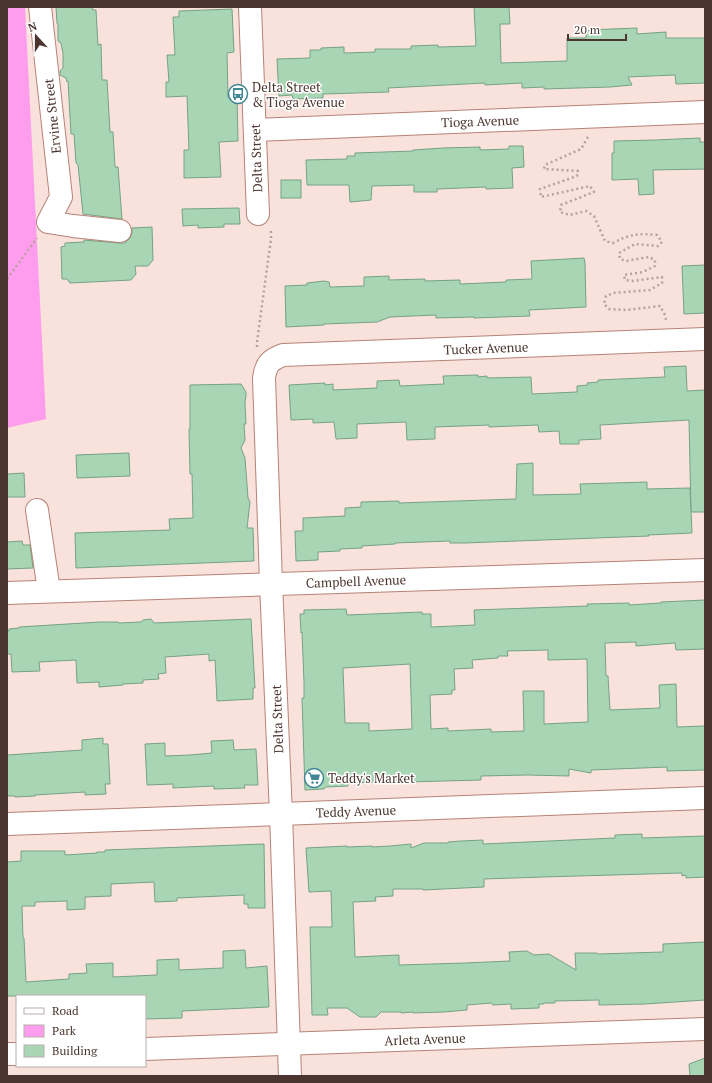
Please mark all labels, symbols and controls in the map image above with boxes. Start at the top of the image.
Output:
north arrow [16,16,56,56]
scale bar [568,16,626,42]
text: N [26,18,39,35]
text: 20 m [574,22,601,37]
street label: Ervine Street [39,77,65,154]
place label: Delta Street & Tioga Avenue [252,78,344,111]
bus stop icon: Delta Street & Tioga Avenue [227,83,249,105]
street label: Tioga Avenue [441,111,519,131]
street label: Delta Street [246,123,266,193]
street label: Tucker Avenue [443,338,529,358]
street label: Campbell Avenue [305,570,407,592]
street label: Delta Street [267,684,287,754]
supermarket icon: Teddy's Market [303,767,325,789]
place label: Teddy's Market [328,769,415,787]
street label: Teddy Avenue [316,801,396,821]
legend [16,995,146,1067]
text: Road [52,1003,79,1018]
text: Park [52,1023,77,1038]
street label: Arleta Avenue [384,1029,466,1049]
text: Building [52,1043,98,1058]

